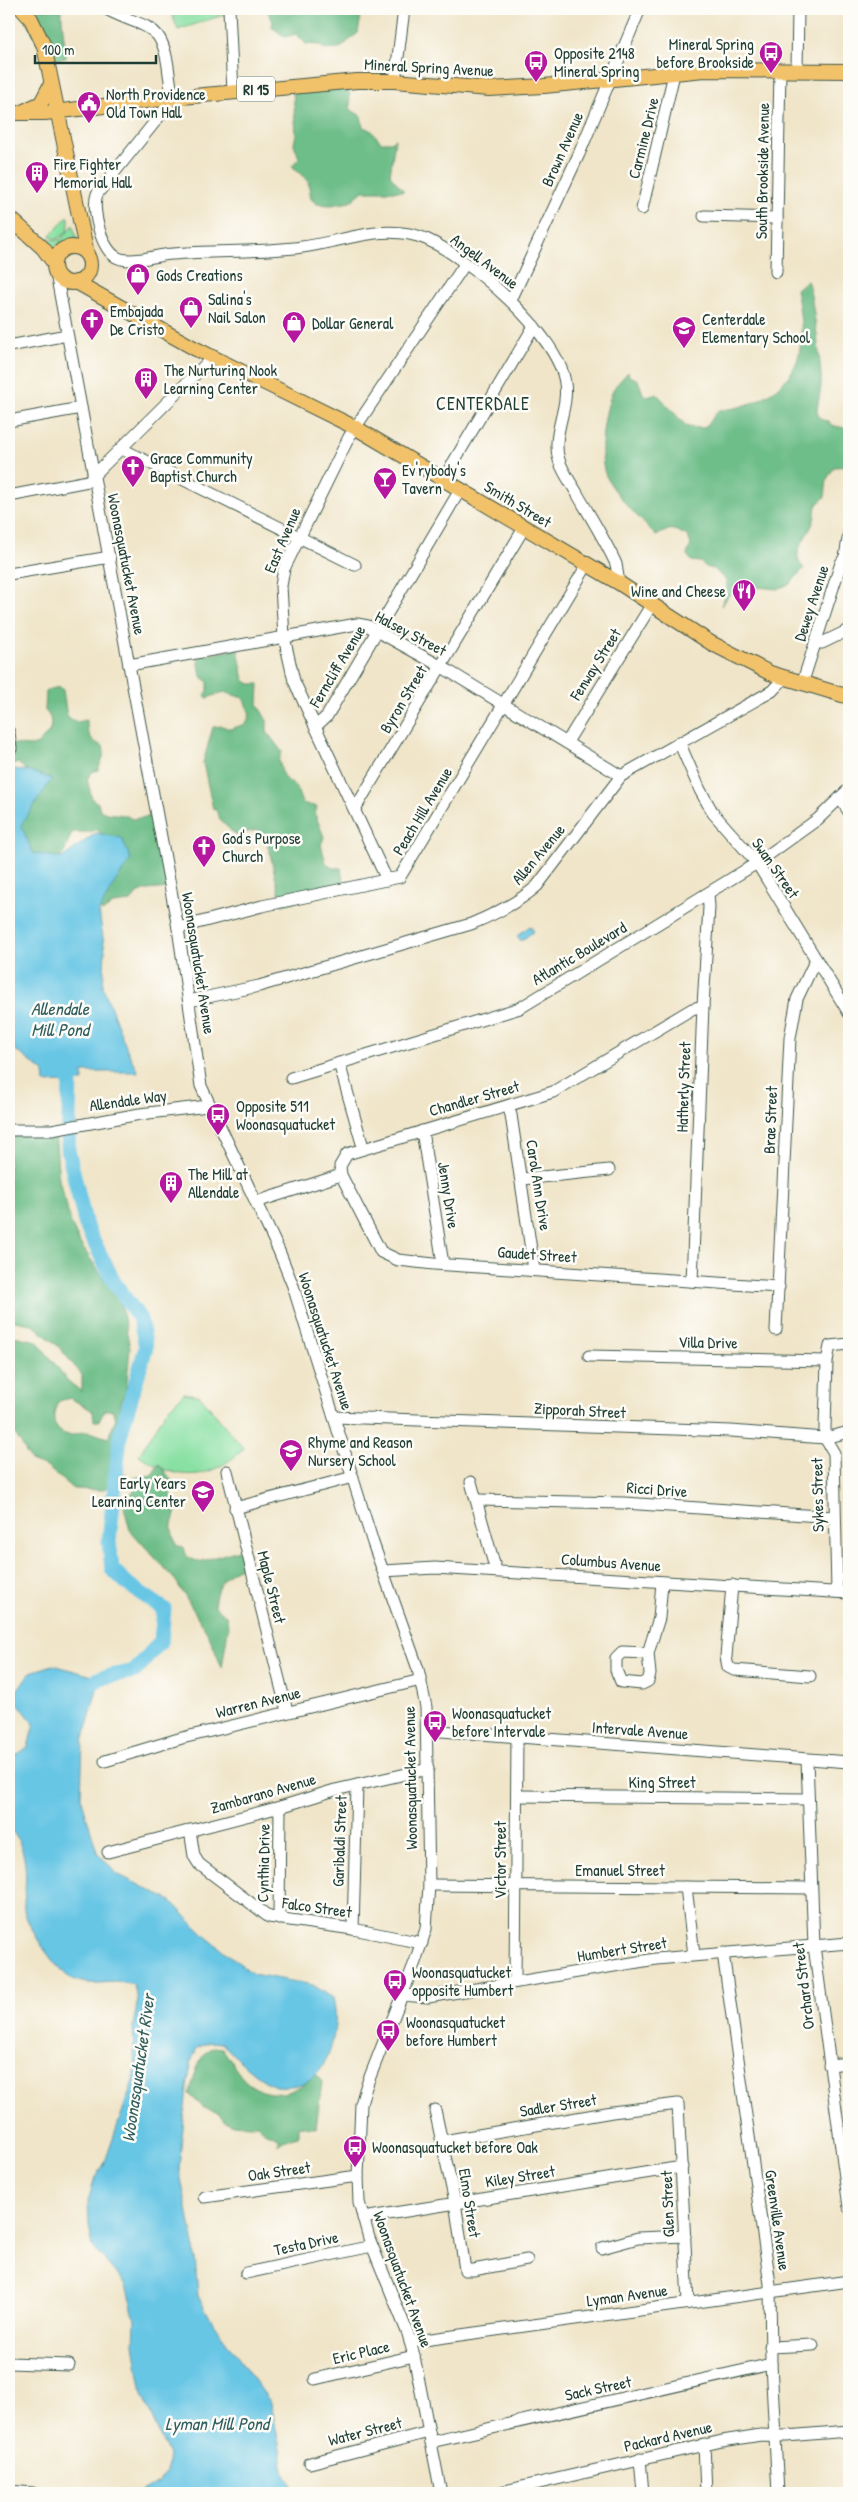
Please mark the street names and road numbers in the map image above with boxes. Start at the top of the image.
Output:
street label: Mineral Spring Avenue [364,53,495,81]
road number: RI 15 [237,76,275,102]
street label: Carmine Drive [622,94,664,181]
street label: South Brookside Avenue [750,102,774,239]
street label: Brown Avenue [536,108,588,190]
street label: Angell Avenue [447,228,524,294]
street label: Smith Street [480,475,556,533]
street label: Woonasquatucket Avenue [103,492,152,637]
street label: East Avenue [258,503,306,576]
street label: Dewey Avenue [788,562,834,644]
street label: Halsey Street [371,605,451,661]
street label: Ferncliff Avenue [303,620,371,712]
street label: Fenway Street [564,623,626,705]
street label: Byron Street [374,660,432,737]
street label: Peach Hill Avenue [387,762,457,859]
street label: Allen Avenue [506,819,570,889]
street label: Swan Street [747,833,805,903]
street label: Woonasquatucket Avenue [177,890,221,1036]
street label: Atlantic Boulevard [528,916,630,990]
street label: Hatherly Street [670,1041,696,1133]
street label: Chandler Street [426,1074,522,1121]
street label: Allendale Way [88,1084,168,1116]
street label: Brae Street [758,1085,782,1154]
street label: Carol Ann Drive [521,1138,557,1233]
street label: Jenny Drive [433,1160,465,1231]
street label: Gaudet Street [497,1240,578,1268]
street label: Woonasquatucket Avenue [293,1269,359,1413]
street label: Villa Drive [678,1330,739,1354]
street label: Zipporah Street [534,1397,627,1423]
street label: Sykes Street [805,1457,829,1532]
street label: Ricci Drive [626,1476,689,1502]
street label: Maple Street [252,1548,292,1626]
street label: Columbus Avenue [560,1548,662,1577]
street label: Warren Avenue [213,1681,303,1723]
street label: Woonasquatucket Avenue [398,1706,422,1850]
street label: Intervale Avenue [591,1716,690,1744]
street label: Zambarano Avenue [208,1767,319,1819]
street label: King Street [628,1771,696,1793]
street label: Garibaldi Street [326,1794,352,1887]
street label: Victor Street [489,1821,511,1899]
street label: Cynthia Drive [251,1823,275,1903]
street label: Emanuel Street [575,1859,665,1881]
street label: Falco Street [280,1891,354,1923]
street label: Humbert Street [576,1931,669,1967]
street label: Orchard Street [787,1941,819,2031]
street label: Sadler Street [518,2088,599,2122]
street label: Oak Street [246,2156,312,2186]
street label: Kiley Street [484,2160,557,2192]
street label: Elmo Street [454,2167,486,2240]
street label: Greenville Avenue [760,2168,796,2272]
street label: Glen Street [655,2170,679,2238]
street label: Woonasquatucket Avenue [368,2208,438,2351]
street label: Testa Drive [272,2225,341,2261]
street label: Lyman Avenue [585,2278,669,2312]
street label: Eric Place [331,2335,392,2369]
street label: Sack Street [563,2370,634,2406]
street label: Water Street [326,2411,405,2451]
street label: Packard Avenue [622,2415,715,2457]

